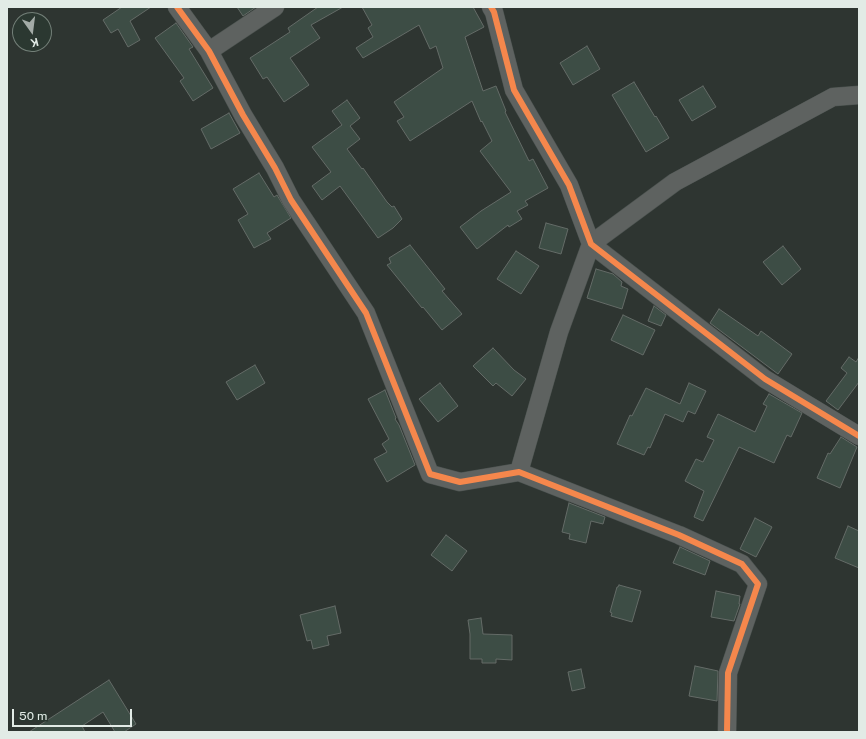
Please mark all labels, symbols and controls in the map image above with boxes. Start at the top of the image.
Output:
north arrow [12,12,52,52]
text: K [29,36,40,49]
scale bar [14,701,134,727]
text: 50 m [19,709,47,723]

